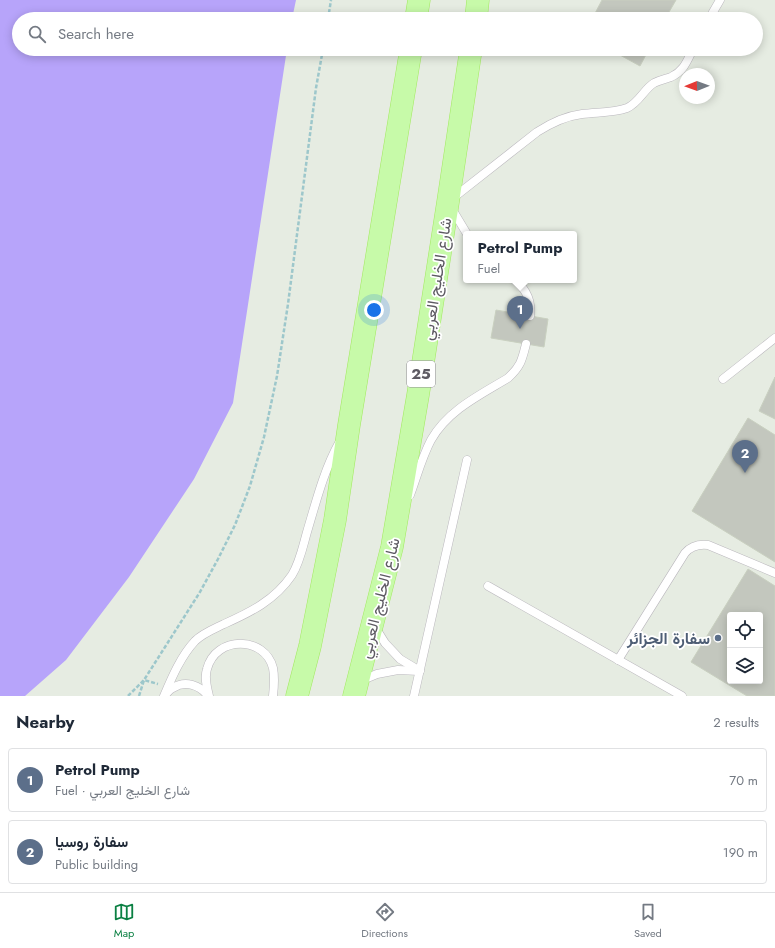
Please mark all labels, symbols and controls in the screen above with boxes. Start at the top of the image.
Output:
search box [12,12,763,56]
icon: search [26,23,48,45]
text: Search here [58,23,134,45]
north arrow [679,68,715,104]
street label: شارع الخليج العربي [415,216,459,342]
popup [463,231,577,283]
text: Petrol Pump [478,237,562,259]
text: Fuel [478,259,500,278]
pin: 1 [507,296,533,329]
your location [364,300,384,320]
road number: 25 [407,361,435,387]
pin: 2 [732,440,758,473]
street label: شارع الخليج العربي [353,535,408,661]
map controls [727,612,763,684]
button: locate [727,612,763,648]
place label: سفارة الجزائر [626,627,710,650]
marker: سفارة الجزائر [713,633,723,643]
button: layers [727,648,763,684]
text: Nearby [16,710,74,734]
text: 2 results [713,713,759,732]
text: Petrol Pump [55,759,140,781]
text: 1 [27,771,33,790]
text: 70 m [729,771,758,790]
text: Fuel · شارع الخليج العربي [55,781,190,800]
text: سفارة روسيا [55,831,128,853]
text: 2 [26,843,34,862]
text: 190 m [723,843,758,862]
text: Public building [55,855,138,874]
tab: Map [113,901,135,941]
tab: Directions [361,901,408,941]
tab: Saved [634,901,662,941]

